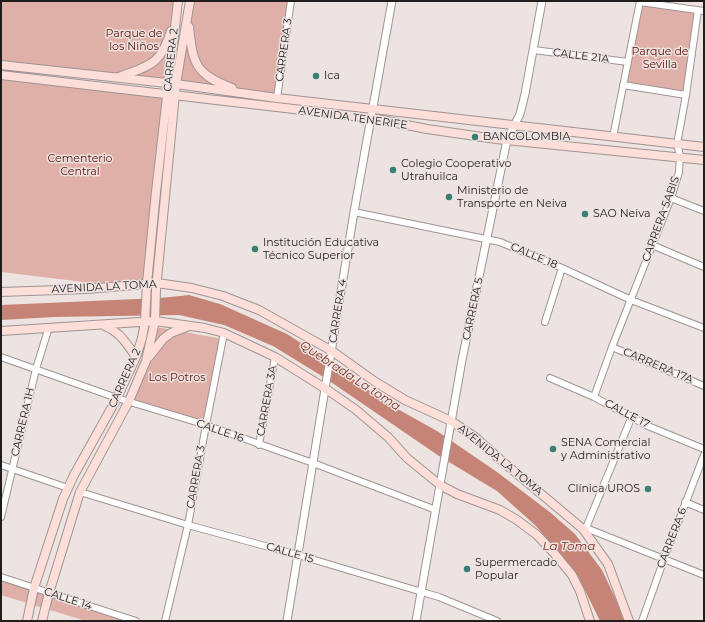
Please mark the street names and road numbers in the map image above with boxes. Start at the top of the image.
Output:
street label: CARRERA 3 [273,18,295,82]
street label: CARRERA 2 [161,28,181,92]
street label: CALLE 21A [552,46,610,66]
street label: AVENIDA TENERIFE [298,104,408,132]
street label: CARRERA 5ABIS [639,174,683,264]
street label: CALLE 18 [509,240,559,272]
street label: CARRERA 5 [460,276,486,342]
street label: AVENIDA LA TOMA [51,278,157,296]
street label: CARRERA 4 [326,278,350,344]
street label: CARRERA 17A [621,345,695,387]
street label: CARRERA 2 [106,346,144,410]
street label: CARRERA 3A [254,365,280,437]
street label: CARRERA 1H [9,386,37,458]
street label: CALLE 17 [602,397,652,431]
street label: CALLE 16 [195,417,245,445]
street label: AVENIDA LA TOMA [455,422,545,498]
street label: CARRERA 3 [184,444,208,510]
street label: CARRERA 6 [654,506,690,570]
street label: CALLE 15 [265,540,315,566]
street label: CALLE 14 [42,585,94,613]

